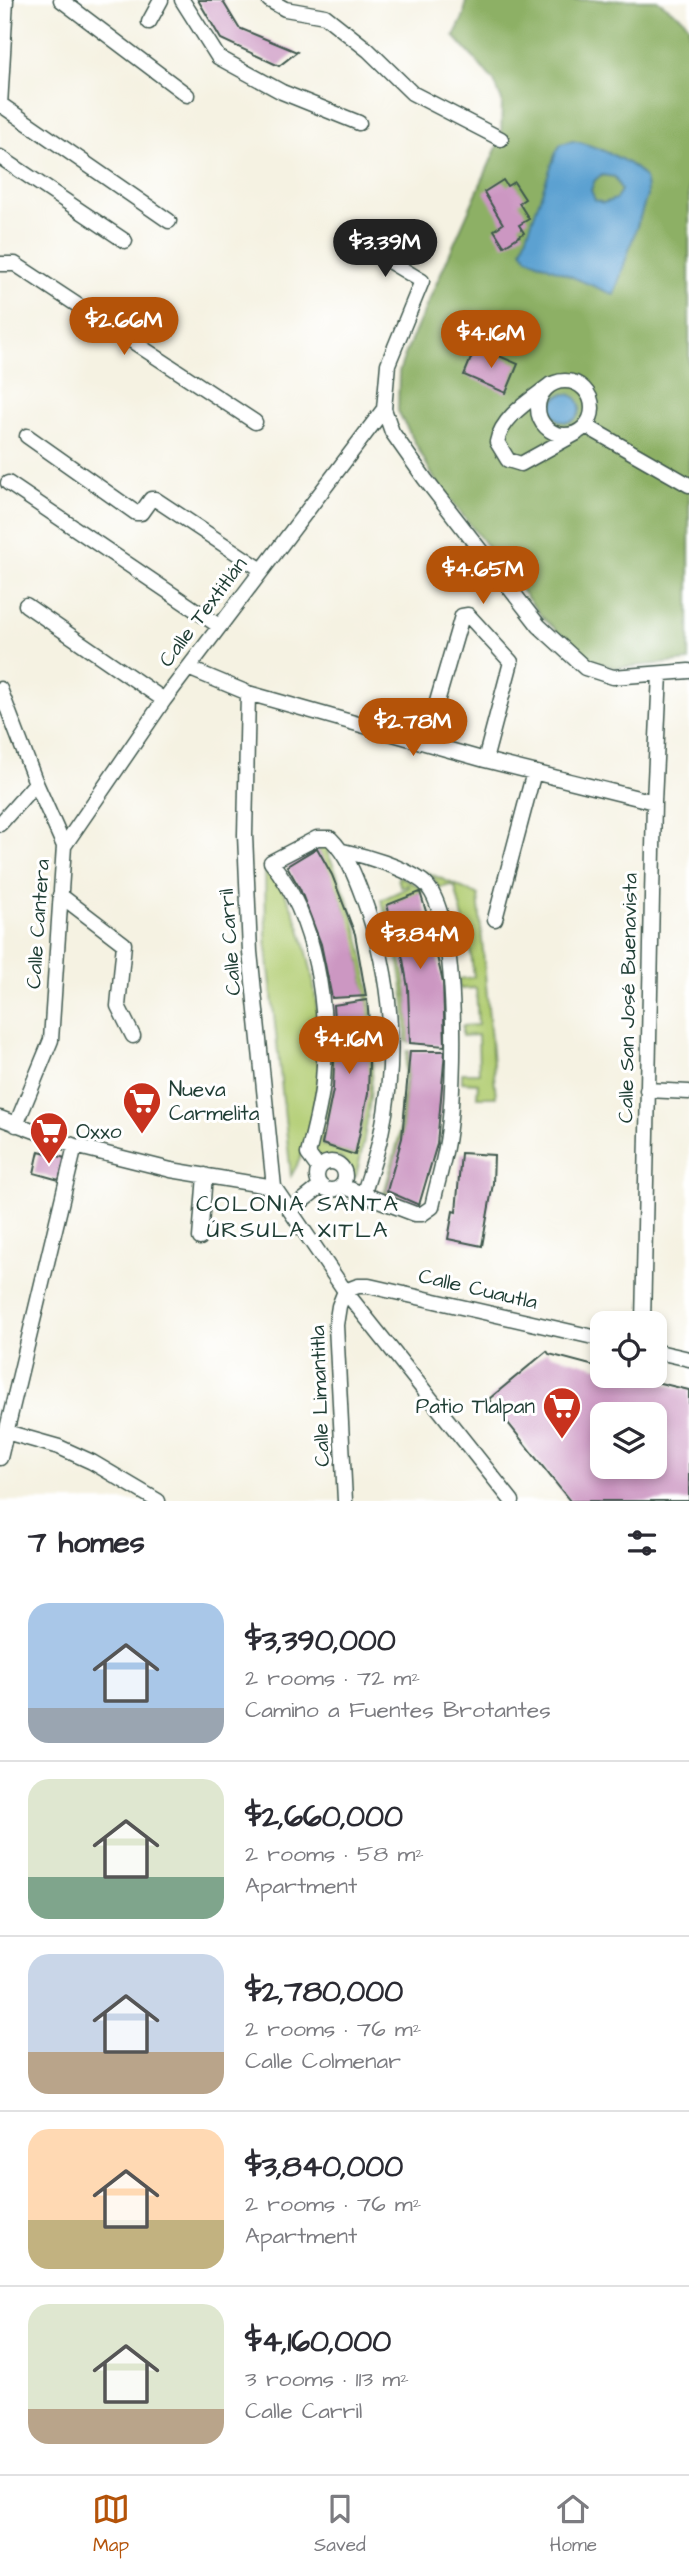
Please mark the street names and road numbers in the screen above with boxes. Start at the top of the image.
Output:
street label: Calle Textitlán [152,551,254,673]
street label: Calle Cantera [19,858,57,990]
street label: Calle San José Buenavista [611,872,645,1123]
street label: Calle Carril [212,888,248,996]
street label: Calle Cuautla [416,1261,541,1317]
street label: Calle Limantitla [303,1325,337,1467]

